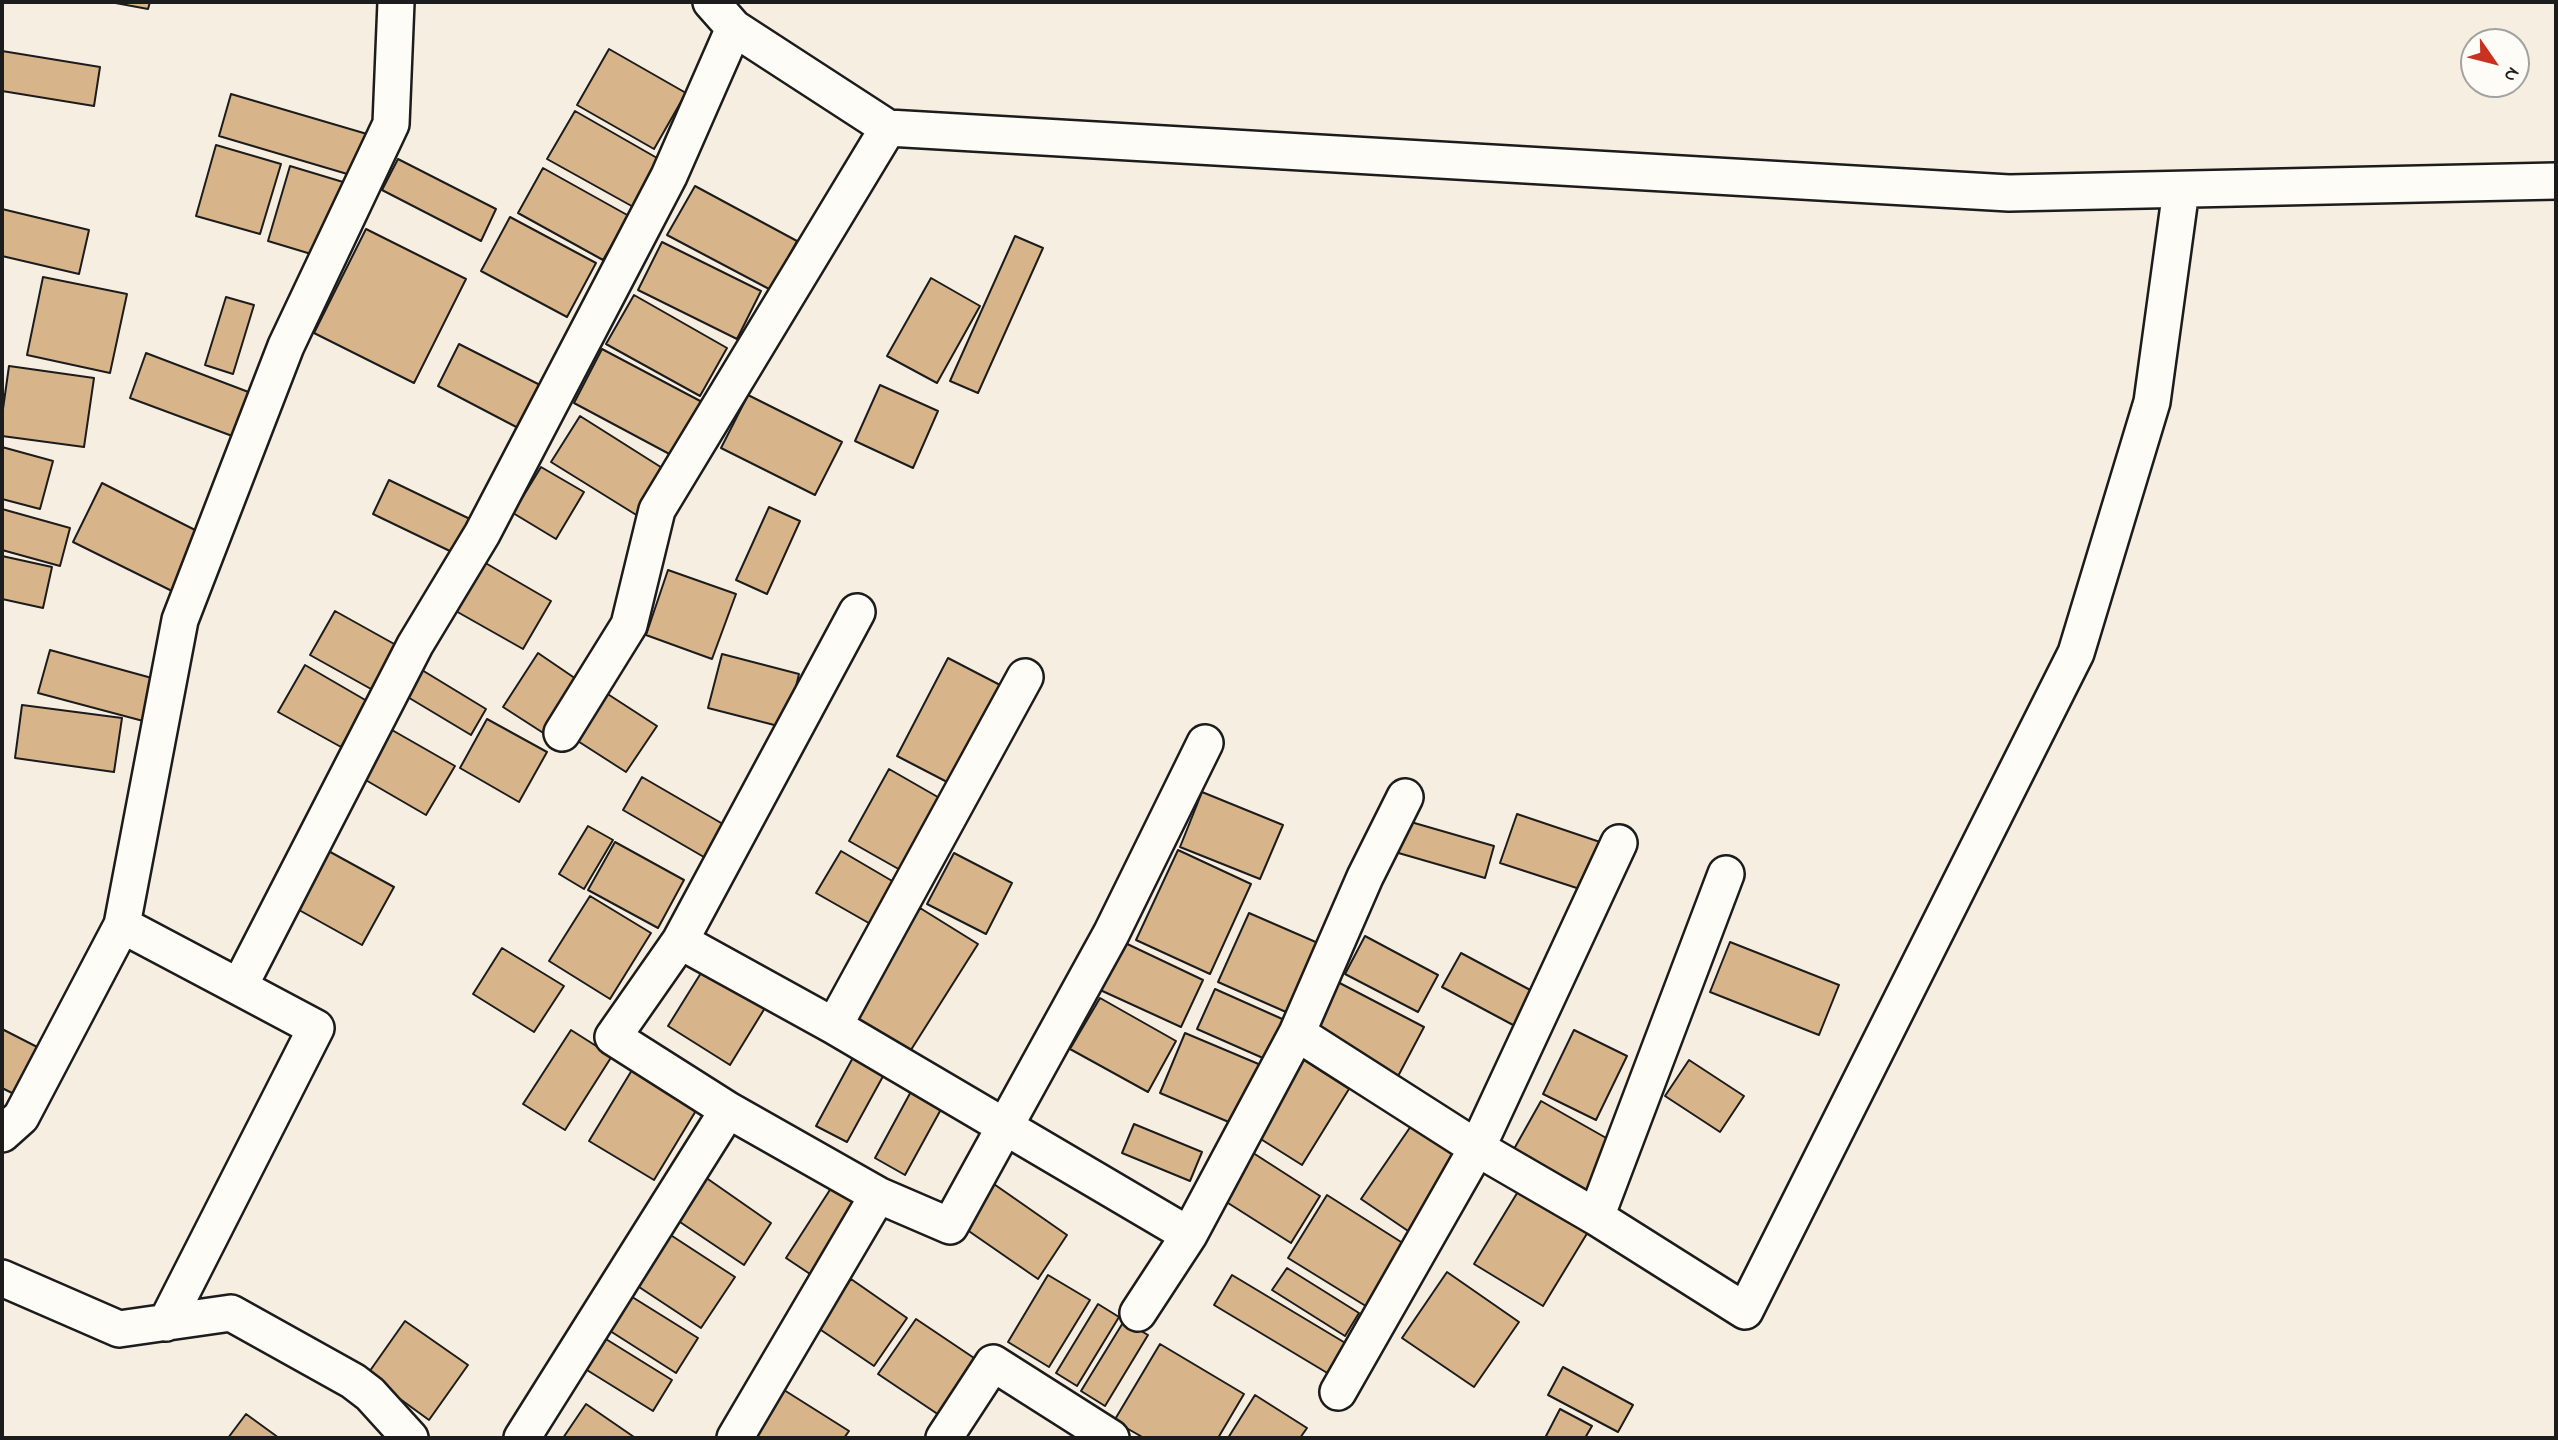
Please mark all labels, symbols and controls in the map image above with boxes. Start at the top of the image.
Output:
north arrow [2460,28,2530,98]
text: N [2496,61,2526,87]

